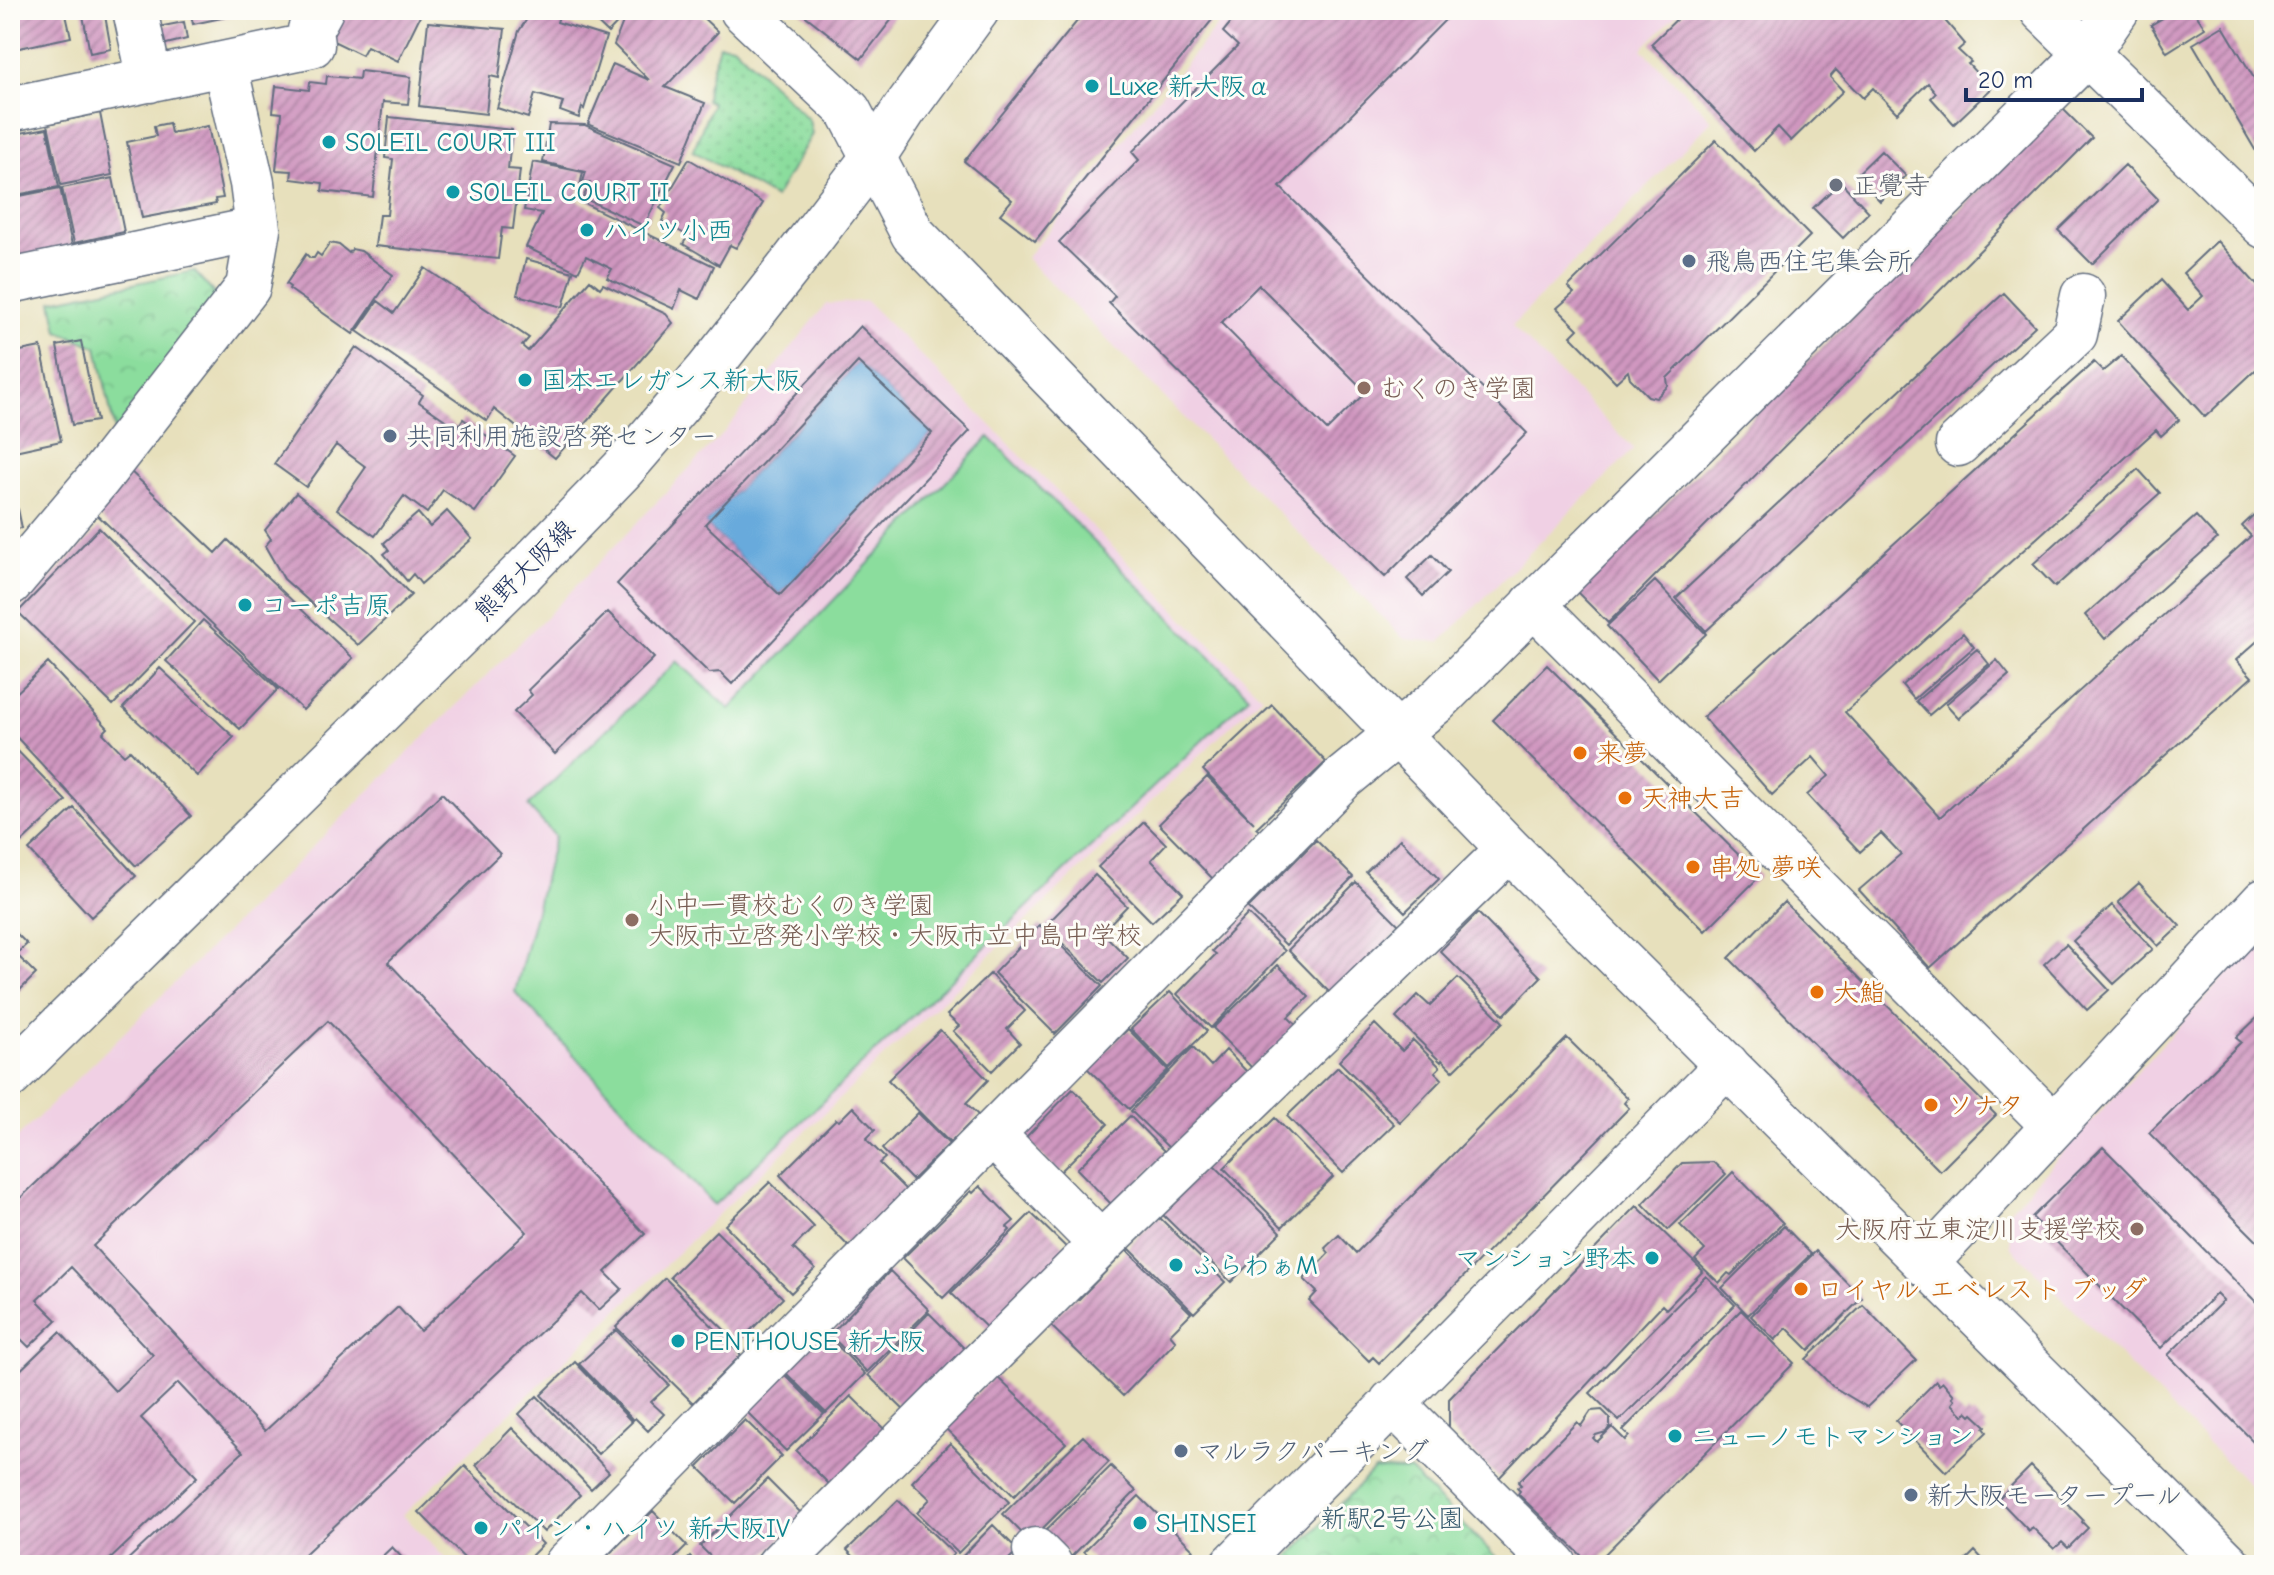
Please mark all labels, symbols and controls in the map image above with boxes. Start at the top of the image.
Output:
scale bar [1966,52,2142,102]
text: 20 m [1978,66,2033,94]
place label: Luxe 新大阪α [1108,72,1271,102]
marker: Luxe 新大阪α [1083,77,1101,95]
place label: SOLEIL COURT III [345,128,556,158]
marker: SOLEIL COURT III [320,133,338,151]
place label: 正覺寺 [1852,171,1930,201]
marker: 正覺寺 [1827,176,1845,194]
place label: SOLEIL COURT II [469,178,669,208]
marker: SOLEIL COURT II [444,183,462,201]
place label: ハイツ小西 [603,216,733,246]
marker: ハイツ小西 [578,221,596,239]
place label: 飛鳥西住宅集会所 [1705,247,1913,277]
marker: 飛鳥西住宅集会所 [1680,252,1698,270]
place label: 国本エレガンス新大阪 [541,366,801,396]
marker: 国本エレガンス新大阪 [516,371,534,389]
place label: むくのき学園 [1380,374,1536,404]
marker: むくのき学園 [1355,379,1373,397]
place label: 共同利用施設啓発センター [406,422,717,452]
marker: 共同利用施設啓発センター [381,427,399,445]
street label: 熊野大阪線 [468,514,581,627]
place label: コーポ吉原 [261,591,391,621]
marker: コーポ吉原 [236,596,254,614]
place label: 来夢 [1596,739,1648,769]
marker: 来夢 [1571,744,1589,762]
place label: 天神大吉 [1641,784,1745,814]
marker: 天神大吉 [1616,789,1634,807]
place label: 串処 夢咲 [1709,853,1822,883]
marker: 串処 夢咲 [1684,858,1702,876]
place label: 小中一貫校むくのき学園 大阪市立啓発小学校・大阪市立中島中学校 [648,891,1142,951]
marker: 小中一貫校むくのき学園 大阪市立啓発小学校・大阪市立中島中学校 [623,911,641,929]
place label: 大鮨 [1833,978,1885,1008]
marker: 大鮨 [1808,983,1826,1001]
place label: ソナタ [1947,1091,2024,1121]
marker: ソナタ [1922,1096,1940,1114]
place label: 大阪府立東淀川支援学校 [1835,1215,2121,1245]
marker: 大阪府立東淀川支援学校 [2128,1220,2146,1238]
place label: マンション野本 [1455,1244,1636,1274]
marker: マンション野本 [1643,1249,1661,1267]
place label: ふらわぁM [1192,1251,1318,1281]
marker: ふらわぁM [1167,1256,1185,1274]
place label: ロイヤル エベレスト ブッダ [1817,1275,2147,1305]
marker: ロイヤル エベレスト ブッダ [1792,1280,1810,1298]
place label: PENTHOUSE 新大阪 [694,1327,925,1357]
marker: PENTHOUSE 新大阪 [669,1332,687,1350]
place label: ニューノモトマンション [1691,1422,1974,1452]
marker: ニューノモトマンション [1666,1427,1684,1445]
place label: マルラクパーキング [1197,1437,1429,1467]
marker: マルラクパーキング [1172,1442,1190,1460]
place label: 新大阪モータープール [1927,1481,2182,1511]
marker: 新大阪モータープール [1902,1486,1920,1504]
park label: 新駅2号公園 [1320,1504,1464,1534]
place label: SHINSEI [1156,1509,1257,1539]
place label: パイン・ハイツ 新大阪IV [497,1514,790,1544]
marker: SHINSEI [1131,1514,1149,1532]
marker: パイン・ハイツ 新大阪IV [472,1519,490,1537]

